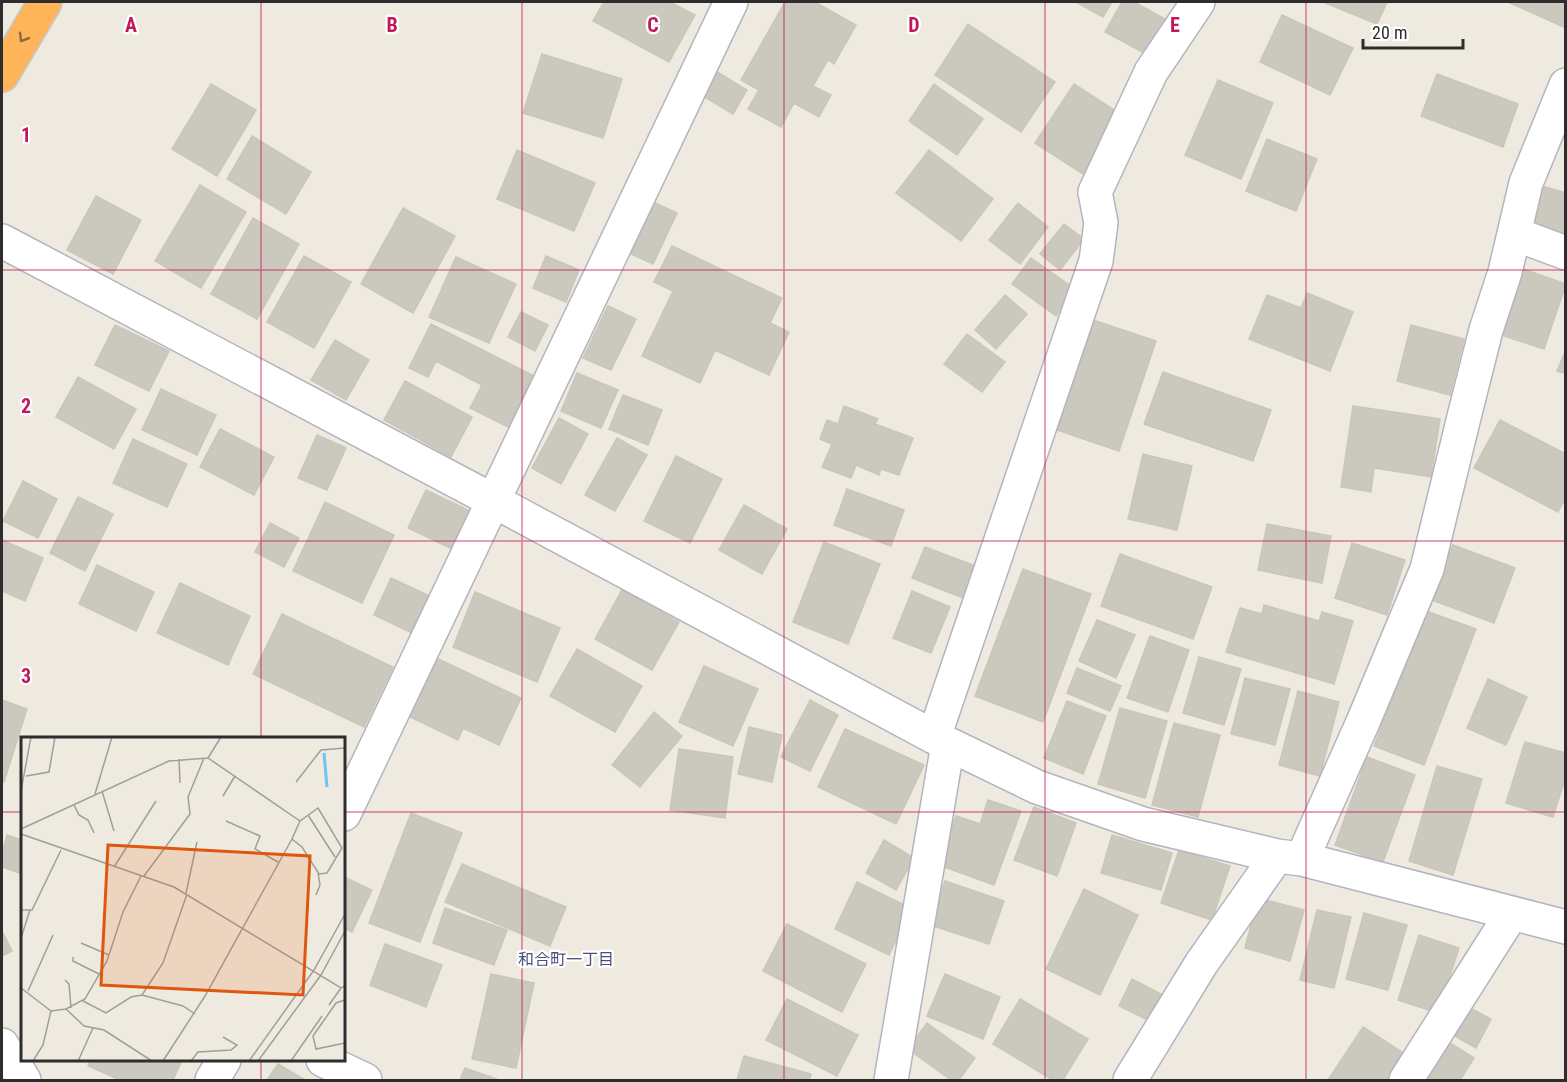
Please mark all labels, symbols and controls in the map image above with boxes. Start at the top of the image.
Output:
scale bar [1363,12,1464,50]
text: A [125,13,137,37]
text: B [386,13,398,37]
text: C [647,13,659,37]
text: D [908,13,920,37]
text: E [1170,13,1180,37]
text: 20 m [1372,22,1407,43]
one-way arrow [19,32,31,42]
text: 1 [21,123,31,147]
text: 2 [21,394,31,418]
text: 3 [21,664,31,688]
inset map [21,737,345,1061]
district label: 和合町一丁目 [518,950,614,969]

